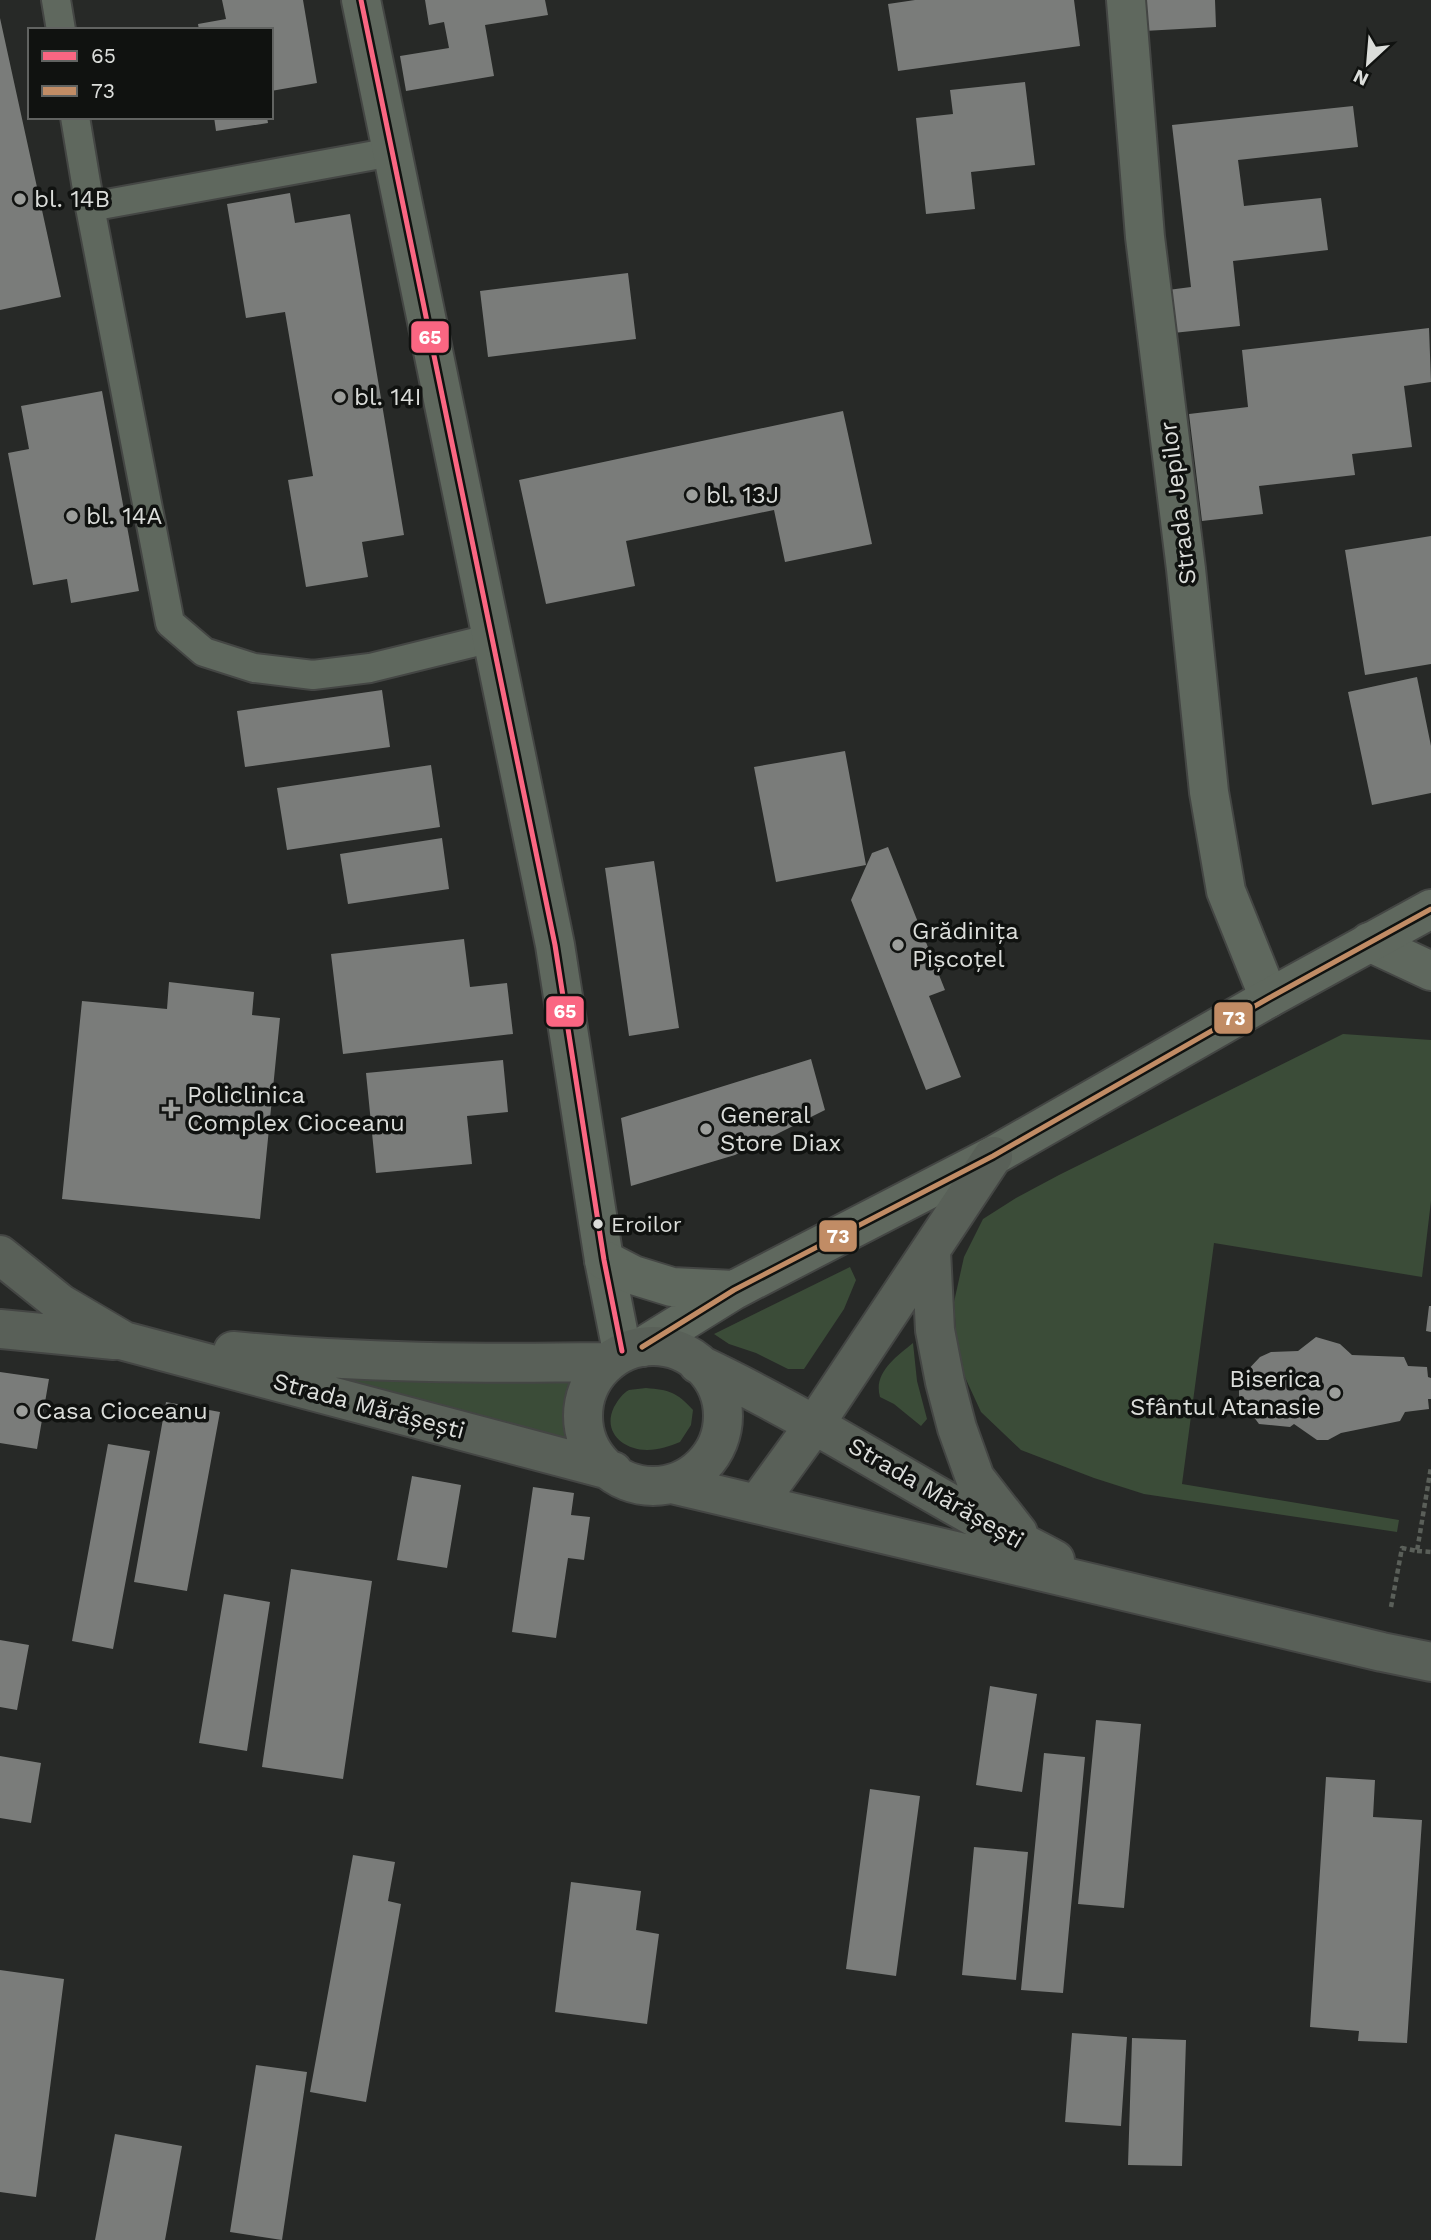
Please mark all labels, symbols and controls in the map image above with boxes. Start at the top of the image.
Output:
legend [28,28,273,119]
north arrow [1333,28,1403,98]
text: 65 [91,43,116,68]
text: N [1349,64,1372,91]
text: 73 [91,78,115,103]
place label: bl. 14B [34,185,110,213]
marker: bl. 14B [12,191,28,207]
line badge: 65 [410,320,450,354]
text: 65 [419,326,441,349]
place label: bl. 14I [354,383,422,411]
marker: bl. 14I [332,389,348,405]
street label: Strada Jepilor [1154,420,1202,586]
place label: bl. 13J [706,481,779,509]
marker: bl. 13J [684,487,700,503]
place label: bl. 14A [86,502,163,530]
marker: bl. 14A [64,508,80,524]
place label: Grădinița Pișcoțel [912,917,1019,973]
marker: Grădinița Pișcoțel [890,937,906,953]
line badge: 65 [545,995,585,1028]
text: 65 [554,1000,576,1023]
line badge: 73 [1213,1001,1254,1035]
text: 73 [1223,1007,1245,1030]
place label: Policlinica Complex Cioceanu [187,1081,405,1137]
marker: Policlinica Complex Cioceanu [161,1099,181,1119]
place label: General Store Diax [720,1101,841,1157]
marker: General Store Diax [698,1121,714,1137]
place label: Eroilor [611,1212,682,1237]
marker: Eroilor [591,1217,605,1231]
line badge: 73 [818,1219,858,1253]
text: 73 [827,1225,849,1248]
place label: Biserica Sfântul Atanasie [1130,1365,1321,1421]
street label: Strada Mărășești [270,1367,468,1445]
marker: Biserica Sfântul Atanasie [1327,1385,1343,1401]
place label: Casa Cioceanu [36,1397,208,1425]
marker: Casa Cioceanu [14,1403,30,1419]
street label: Strada Mărășești [844,1432,1028,1554]

